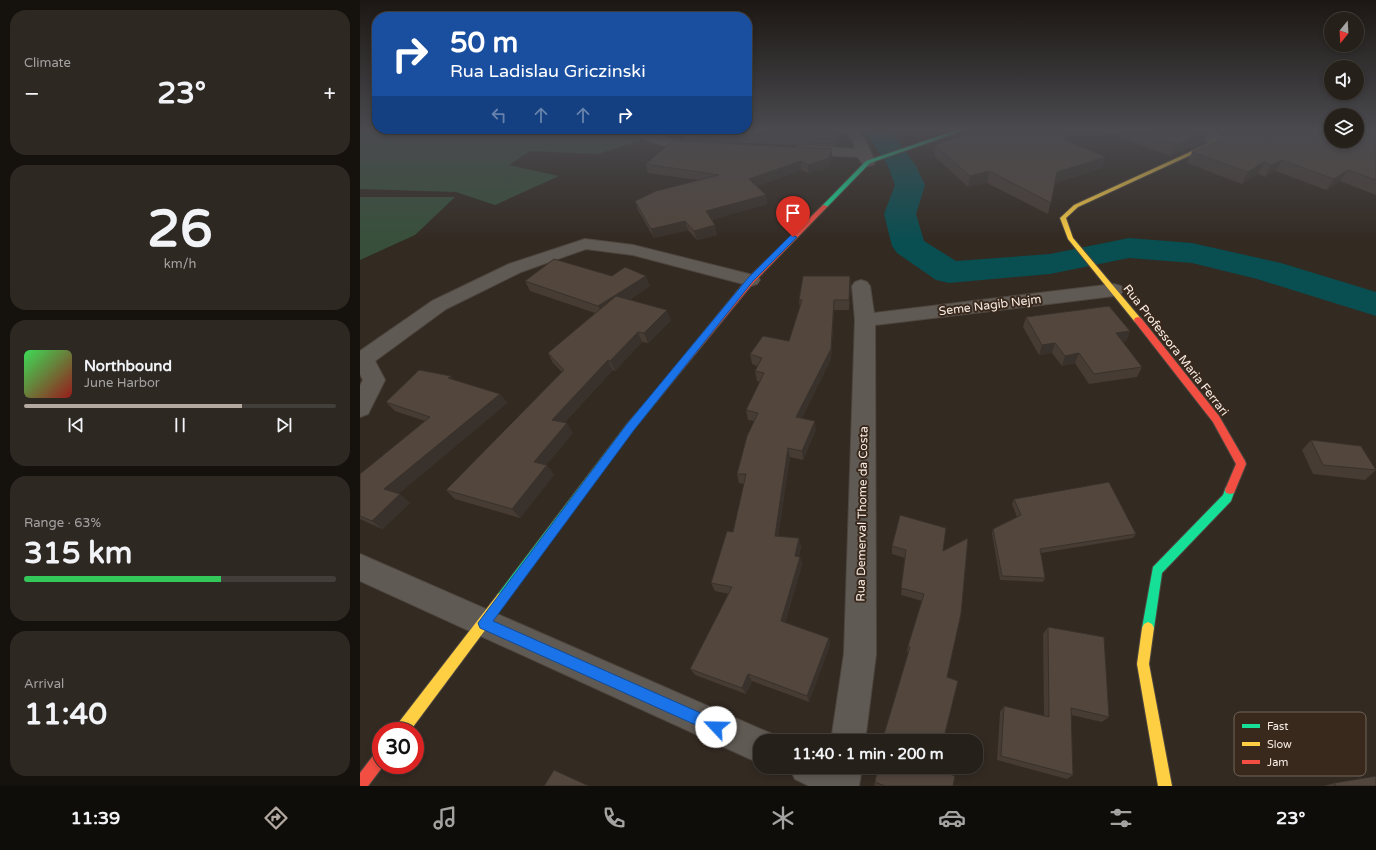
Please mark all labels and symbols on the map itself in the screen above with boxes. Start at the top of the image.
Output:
north arrow [1324,12,1364,52]
pin [776,196,810,237]
street label: Rua Professora Maria Ferrari [1120,282,1232,418]
street label: Seme Nagib Nejm [938,292,1042,318]
street label: Rua Demerval Thome da Costa [853,426,871,602]
position arrow [695,706,737,748]
legend [1234,712,1366,776]
text: Fast [1267,720,1288,733]
speed limit sign: 30 [372,722,424,774]
text: Slow [1267,738,1292,751]
text: Jam [1267,756,1288,769]

